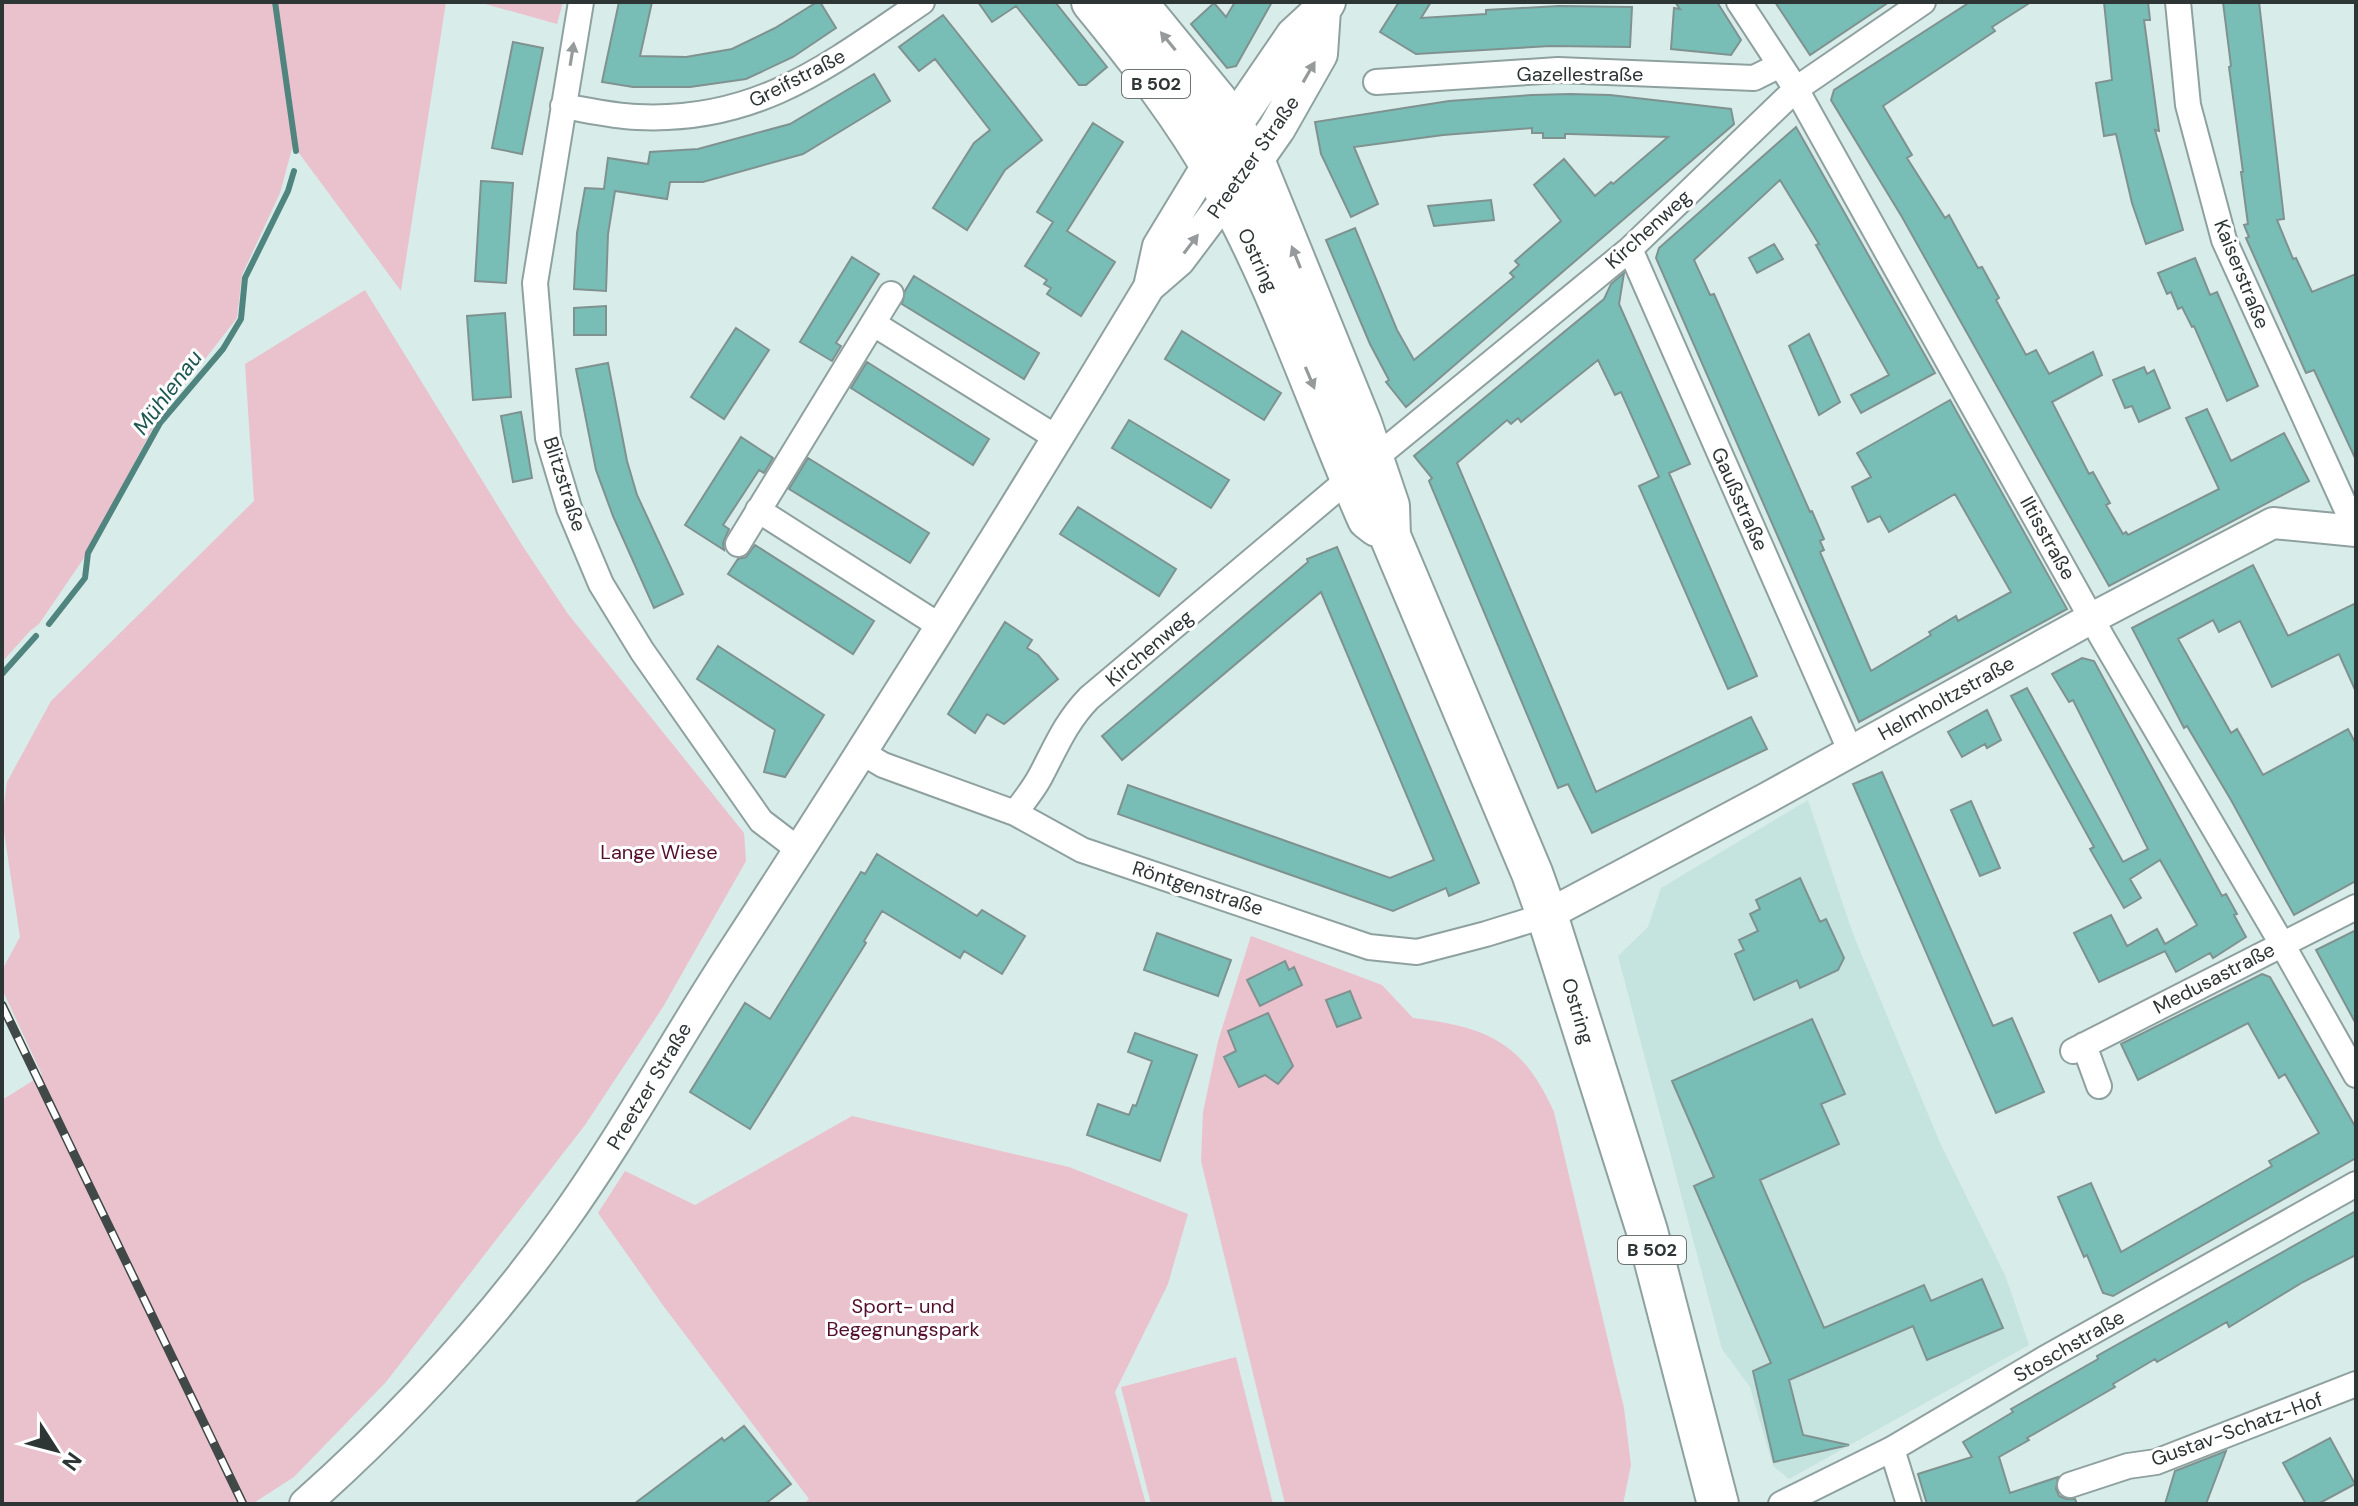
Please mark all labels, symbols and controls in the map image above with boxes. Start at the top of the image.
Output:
one-way arrow [1160,31,1177,51]
one-way arrow [566,41,578,66]
street label: Greifstraße [744,43,850,113]
one-way arrow [1302,61,1316,83]
street label: Gazellestraße [1517,61,1643,87]
road number: B 502 [1122,70,1190,98]
street label: Preetzer Straße [1201,91,1305,223]
street label: Kirchenweg [1600,184,1696,274]
street label: Kaiserstraße [2208,215,2276,333]
street label: Ostring [1232,224,1284,296]
one-way arrow [1183,234,1199,254]
one-way arrow [1289,245,1302,269]
water label: Mühlenau [126,344,209,440]
one-way arrow [1303,366,1316,390]
street label: Blitzstraße [537,433,593,535]
street label: Gaußstraße [1706,443,1774,555]
street label: Iltisstraße [2014,492,2082,584]
street label: Kirchenweg [1100,604,1198,692]
street label: Helmholtzstraße [1873,650,2019,746]
park label: Lange Wiese [600,839,718,865]
street label: Röntgenstraße [1129,855,1267,921]
street label: Medusastraße [2149,936,2279,1020]
street label: Ostring [1556,975,1600,1047]
street label: Preetzer Straße [601,1018,697,1154]
road number: B 502 [1618,1236,1686,1264]
park label: Sport- und Begegnungspark [826,1293,980,1342]
street label: Stoschstraße [2009,1304,2129,1388]
street label: Gustav-Schatz-Hof [2147,1386,2327,1472]
north arrow [16,1410,96,1490]
text: N [55,1446,88,1476]

